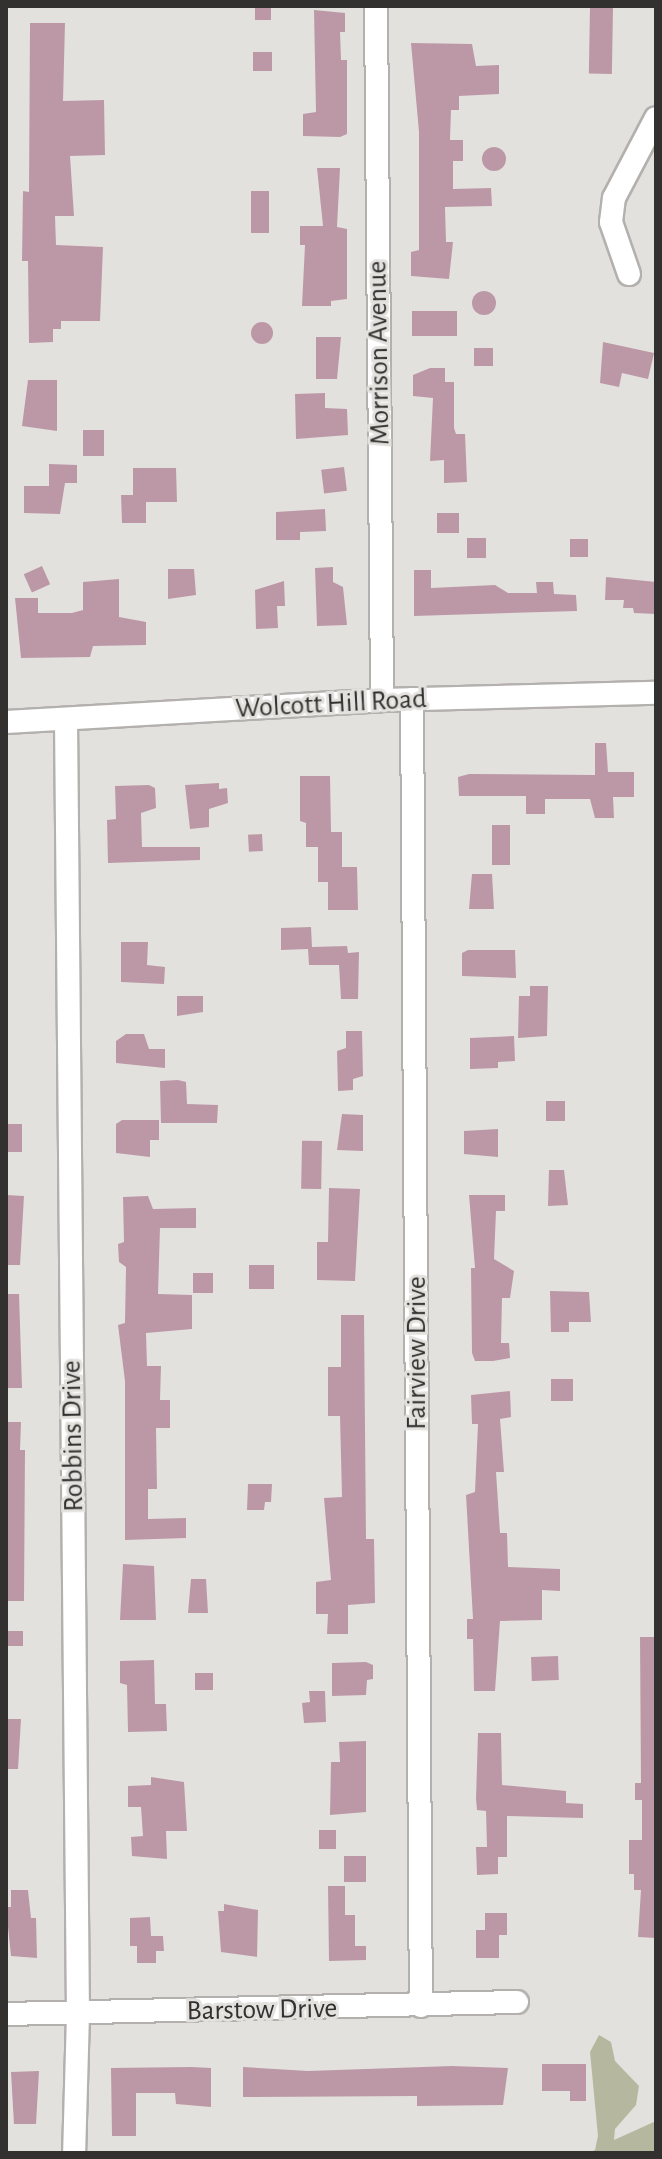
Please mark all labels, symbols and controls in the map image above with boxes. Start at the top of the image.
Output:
street label: Morrison Avenue [361,261,397,445]
street label: Wolcott Hill Road [234,682,428,726]
street label: Fairview Drive [400,1276,434,1430]
street label: Robbins Drive [55,1360,91,1512]
street label: Barstow Drive [186,1992,338,2028]

